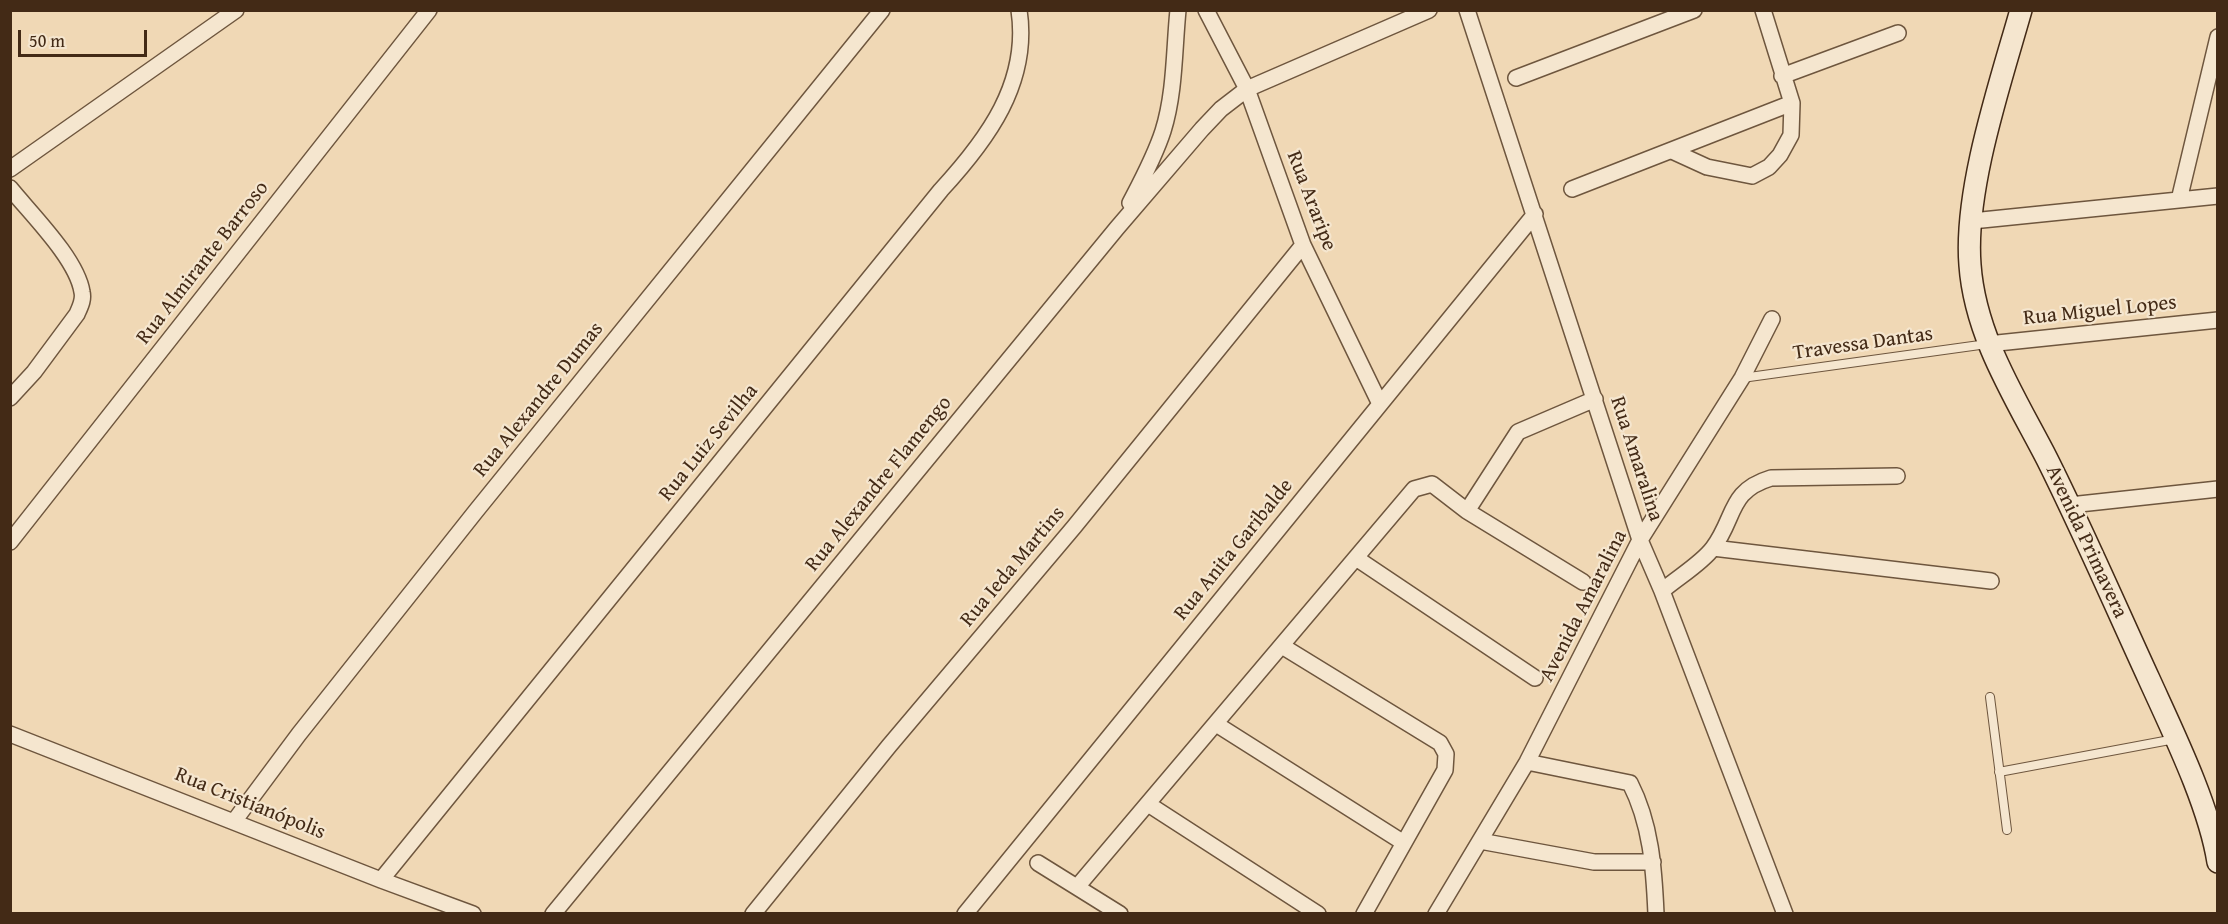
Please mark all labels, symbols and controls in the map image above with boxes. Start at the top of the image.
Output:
scale bar [21,18,150,56]
text: 50 m [29,27,65,54]
street label: Rua Araripe [1280,148,1342,254]
street label: Rua Almirante Barroso [131,176,275,350]
street label: Rua Miguel Lopes [2022,290,2178,332]
street label: Rua Alexandre Dumas [469,317,609,483]
street label: Travessa Dantas [1791,322,1935,366]
street label: Rua Luiz Sevilha [654,379,764,507]
street label: Rua Alexandre Flamengo [800,391,958,577]
street label: Rua Amaralina [1604,393,1668,525]
street label: Avenida Primavera [2040,462,2132,622]
street label: Rua Anita Garibalde [1169,474,1299,626]
street label: Rua Ieda Martins [955,502,1071,632]
street label: Avenida Amaralina [1535,526,1633,686]
street label: Rua Cristianópolis [171,762,329,846]

